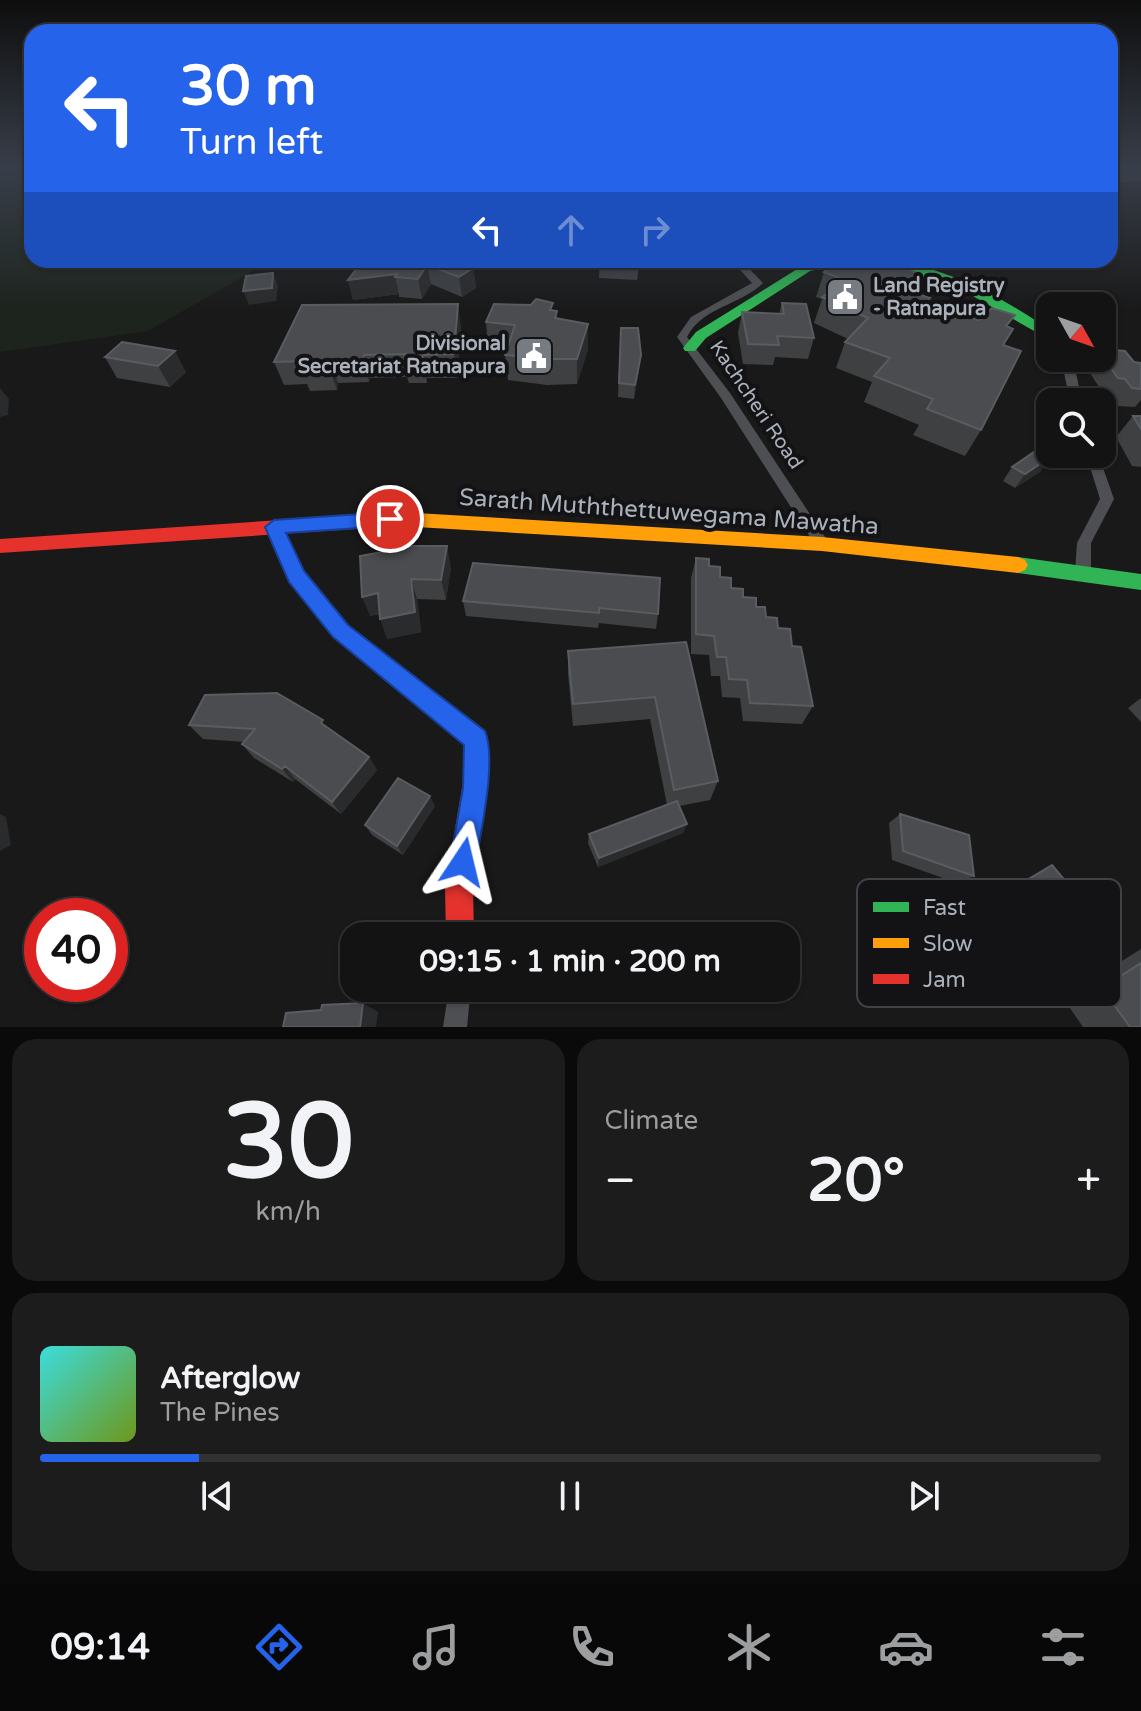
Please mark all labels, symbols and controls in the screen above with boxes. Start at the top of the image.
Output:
text: 30 m [180,53,316,120]
icon: left [48,56,152,160]
text: Turn left [180,121,323,164]
icon: left [465,208,509,252]
icon: ahead [549,208,593,252]
icon: right [633,208,677,252]
place label: Land Registry - Ratnapura [873,274,1005,321]
public building icon: Land Registry - Ratnapura [824,276,866,318]
north arrow [1036,292,1116,372]
map controls [1036,292,1116,468]
place label: Divisional Secretariat Ratnapura [298,332,506,379]
public building icon: Divisional Secretariat Ratnapura [513,335,555,377]
street label: Kachcheri Road [704,336,808,474]
button: search [1036,388,1116,468]
street label: Sarath Muththettuwegama Mawatha [458,483,880,541]
pin [356,485,424,553]
icon: arrive [368,497,412,541]
position arrow [421,820,505,904]
legend [857,879,1121,1007]
text: Fast [923,895,966,921]
speed limit sign: 40 [24,898,128,1002]
text: Slow [923,931,973,957]
text: 09:15 · 1 min · 200 m [419,943,721,980]
text: Jam [923,967,966,993]
text: 30 [223,1081,354,1206]
text: Climate [605,1105,698,1136]
text: 20° [807,1145,905,1217]
text: − [605,1155,636,1208]
text: + [1076,1155,1101,1208]
text: km/h [256,1196,321,1227]
text: Afterglow [160,1360,300,1397]
text: The Pines [160,1397,280,1428]
icon: previous [195,1474,239,1518]
icon: pause [548,1474,592,1518]
icon: next [902,1474,946,1518]
icon: directions [251,1619,307,1675]
icon: music [408,1619,464,1675]
icon: phone [564,1619,620,1675]
icon: climate [721,1619,777,1675]
icon: car [878,1619,934,1675]
icon: filters [1035,1619,1091,1675]
text: 09:14 [50,1626,150,1669]

